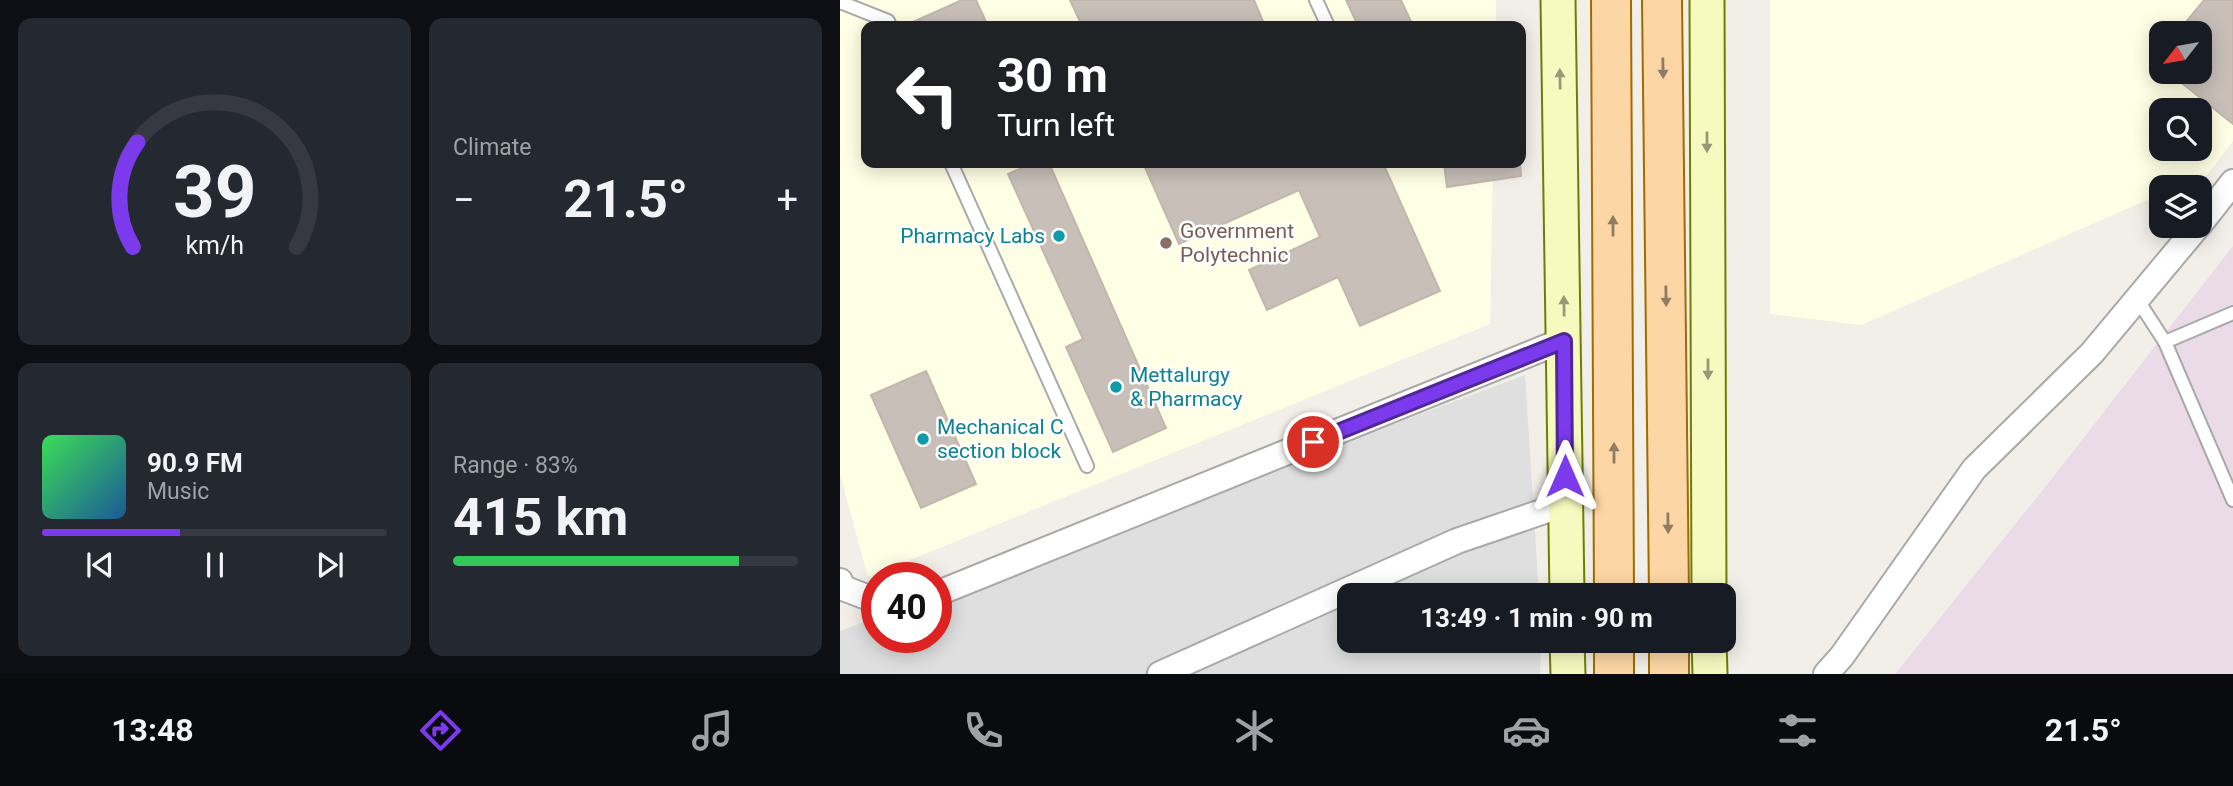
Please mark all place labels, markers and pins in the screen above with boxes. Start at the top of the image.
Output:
place label: Government Polytechnic [1180,219,1294,267]
place label: Pharmacy Labs [900,224,1045,248]
marker: Pharmacy Labs [1051,228,1067,244]
marker: Government Polytechnic [1158,235,1174,251]
place label: Mettalurgy & Pharmacy [1130,363,1242,411]
marker: Mettalurgy & Pharmacy [1108,379,1124,395]
pin [1283,412,1343,472]
place label: Mechanical C section block [937,415,1064,463]
marker: Mechanical C section block [915,431,931,447]

